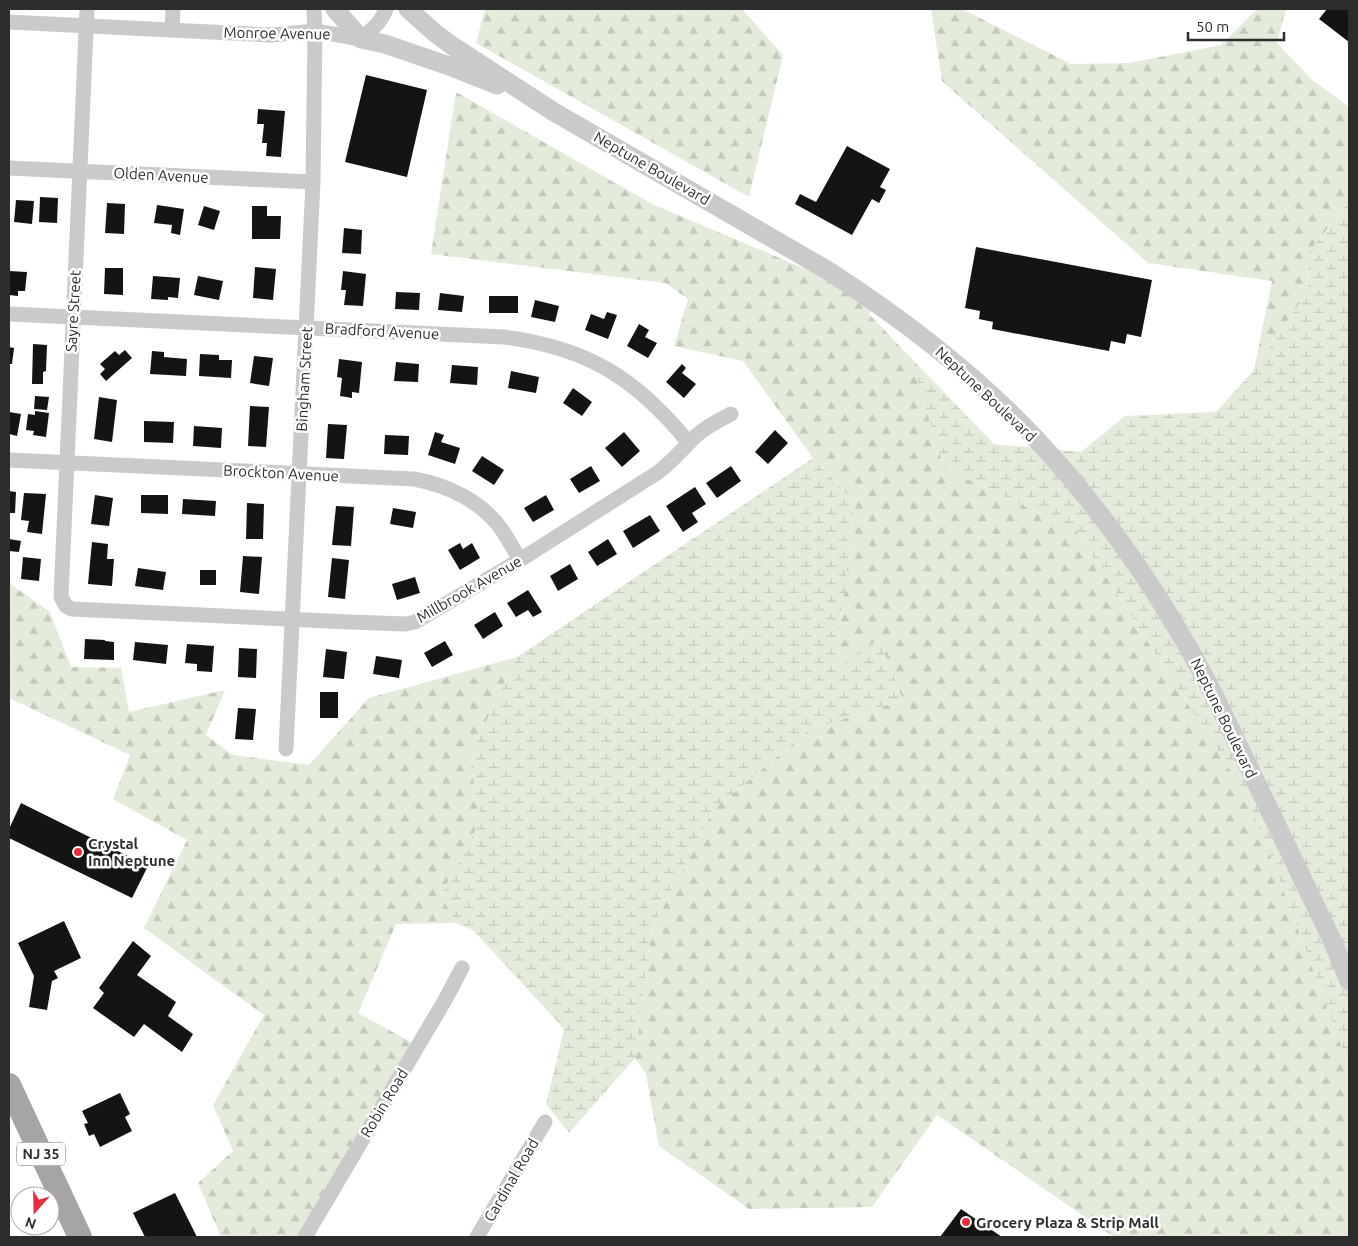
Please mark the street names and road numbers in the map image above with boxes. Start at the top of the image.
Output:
street label: Monroe Avenue [223,24,331,42]
street label: Neptune Boulevard [591,128,713,208]
street label: Olden Avenue [113,164,209,186]
street label: Sayre Street [62,269,84,352]
street label: Bradford Avenue [324,320,440,342]
street label: Bingham Street [293,326,315,432]
street label: Neptune Boulevard [932,343,1040,445]
street label: Brockton Avenue [223,461,339,485]
street label: Millbrook Avenue [414,552,524,626]
street label: Neptune Boulevard [1188,655,1260,781]
street label: Robin Road [357,1066,411,1140]
street label: Cardinal Road [480,1135,542,1225]
road number: NJ 35 [17,1142,65,1166]

